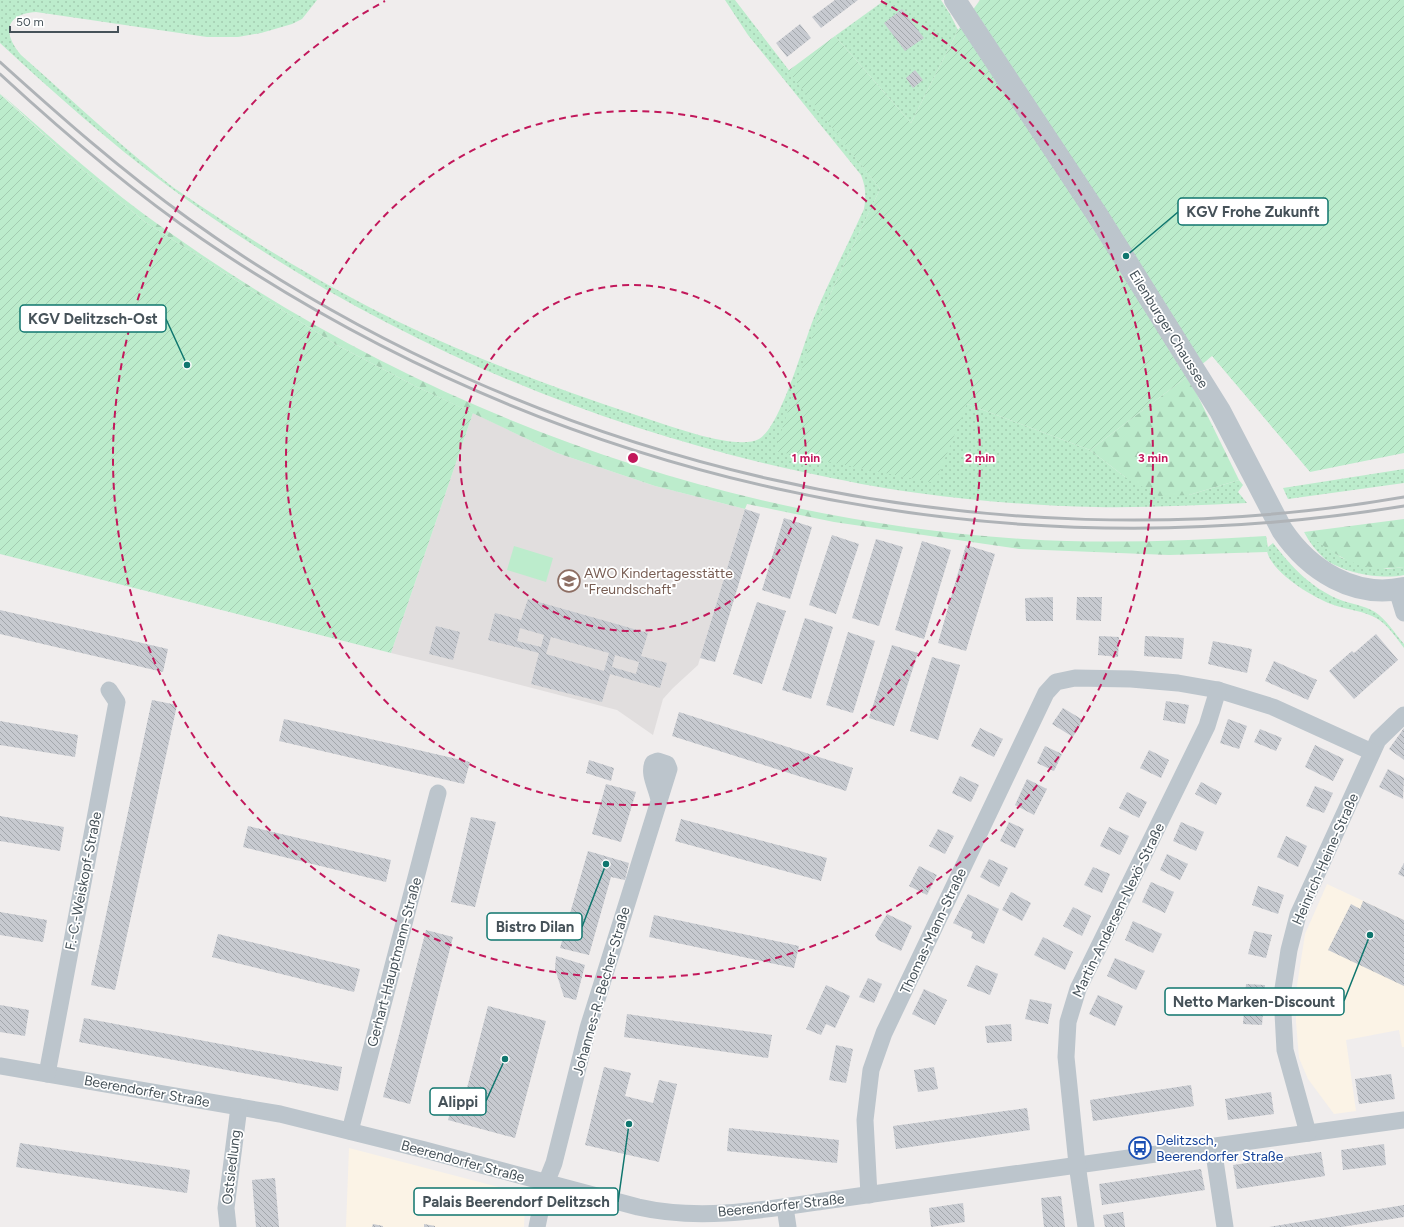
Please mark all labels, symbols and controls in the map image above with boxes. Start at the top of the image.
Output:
scale bar [10,8,118,34]
text: 50 m [16,15,44,29]
callout: KGV Frohe Zukunft [1178,198,1328,225]
text: KGV Frohe Zukunft [1186,203,1320,221]
street label: Eilenburger Chaussee [1125,267,1212,392]
callout: KGV Delitzsch-Ost [20,305,166,332]
text: KGV Delitzsch-Ost [28,310,158,328]
centre of rings [626,451,640,465]
text: 1 min [792,451,820,465]
text: 2 min [965,451,995,465]
text: 3 min [1138,451,1168,465]
place label: AWO Kindertagesstätte "Freundschaft" [584,565,733,598]
school or university icon: AWO Kindertagesstätte "Freundschaft" [556,568,582,594]
street label: Heinrich-Heine-Straße [1289,790,1362,928]
street label: F.-C.-Weiskopf-Straße [62,810,105,952]
street label: Martin-Andersen-Nexö-Straße [1069,820,1168,1000]
street label: Thomas-Mann-Straße [897,865,970,997]
street label: Gerhart-Hauptmann-Straße [364,875,425,1049]
street label: Johannes-R.-Becher-Straße [569,905,634,1077]
callout: Bistro Dilan [487,913,582,940]
text: Bistro Dilan [496,918,574,936]
callout: Netto Marken-Discount [1165,988,1344,1015]
text: Netto Marken-Discount [1173,993,1335,1011]
street label: Beerendorfer Straße [83,1072,211,1111]
callout: Alippi [430,1088,486,1115]
text: Alippi [438,1093,478,1111]
street label: Ostsiedlung [218,1129,245,1205]
place label: Delitzsch, Beerendorfer Straße [1156,1132,1284,1165]
bus stop icon: Delitzsch, Beerendorfer Straße [1127,1135,1153,1161]
street label: Beerendorfer Straße [399,1137,527,1186]
callout: Palais Beerendorf Delitzsch [414,1188,618,1215]
street label: Beerendorfer Straße [717,1190,846,1221]
text: Palais Beerendorf Delitzsch [422,1193,610,1211]

